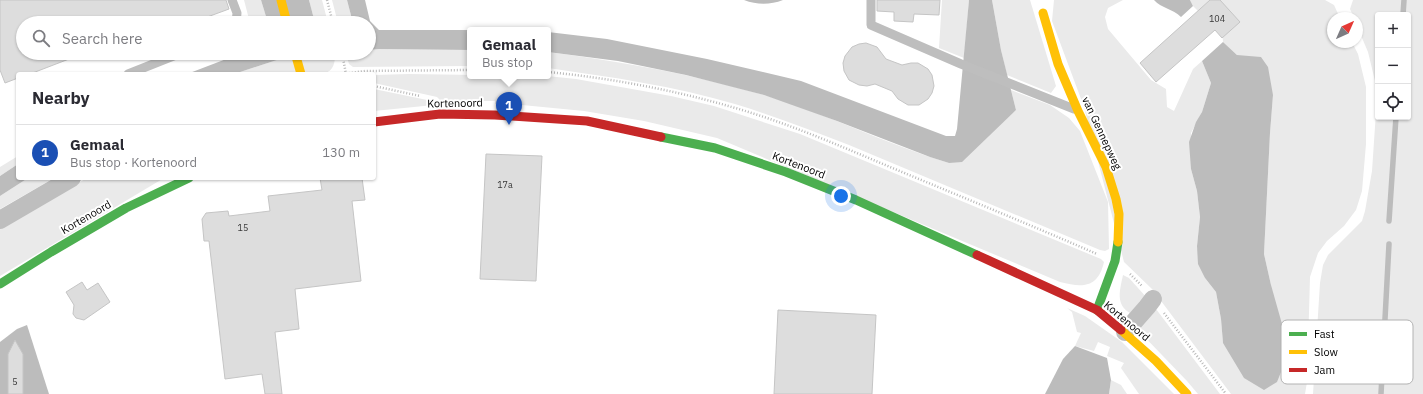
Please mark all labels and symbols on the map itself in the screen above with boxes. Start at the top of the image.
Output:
north arrow [1327,12,1363,48]
house number: 104 [1209,13,1225,24]
pin: 1 [496,92,522,125]
street label: van Gennepweg [1079,94,1125,172]
street label: Kortenoord [427,96,483,110]
street label: Kortenoord [770,148,828,182]
house number: 17a [497,179,513,190]
your location [831,186,851,206]
street label: Kortenoord [58,197,114,237]
house number: 15 [238,222,248,233]
street label: Kortenoord [1101,298,1153,344]
legend [1281,320,1413,384]
text: Fast [1314,327,1335,341]
text: Slow [1314,345,1338,359]
text: Jam [1314,363,1335,377]
house number: 5 [12,376,18,387]

